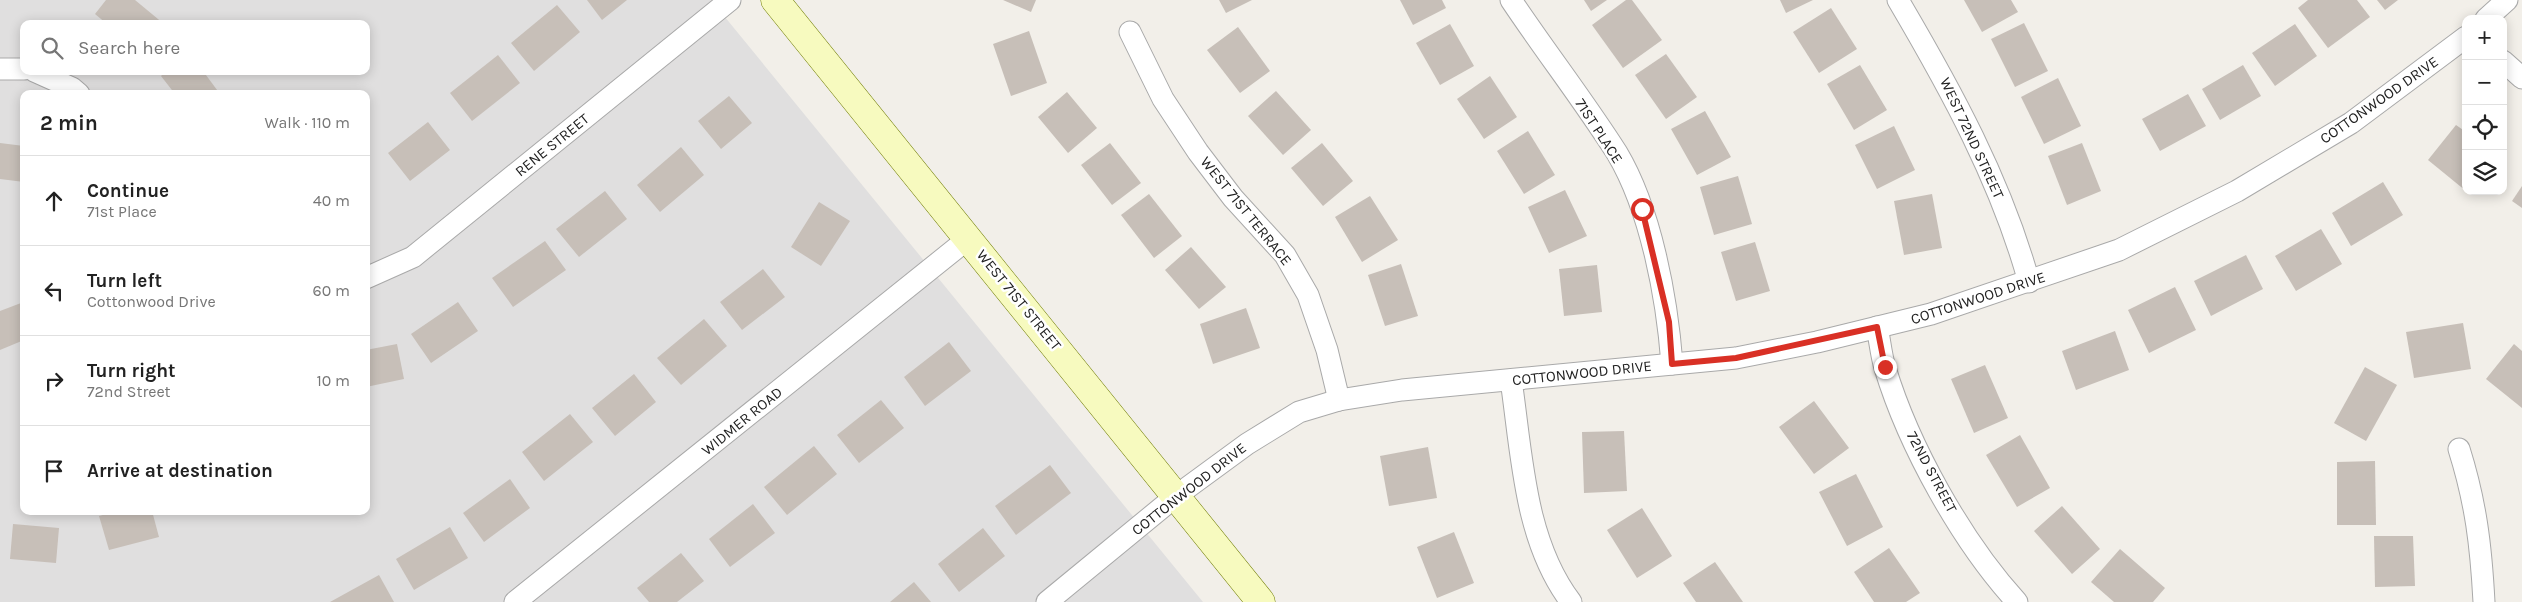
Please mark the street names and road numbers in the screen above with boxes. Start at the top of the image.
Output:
street label: COTTONWOOD DRIVE [2316,52,2442,148]
street label: WEST 72ND STREET [1936,75,2008,202]
street label: 71ST PLACE [1571,95,1627,167]
street label: RENE STREET [511,109,593,180]
street label: WEST 71ST TERRACE [1197,153,1295,269]
street label: WEST 71ST STREET [973,246,1065,354]
street label: COTTONWOOD DRIVE [1909,268,2047,328]
street label: COTTONWOOD DRIVE [1511,357,1653,389]
street label: WIDMER ROAD [698,383,786,459]
street label: 72ND STREET [1903,428,1961,516]
street label: COTTONWOOD DRIVE [1128,439,1250,539]

